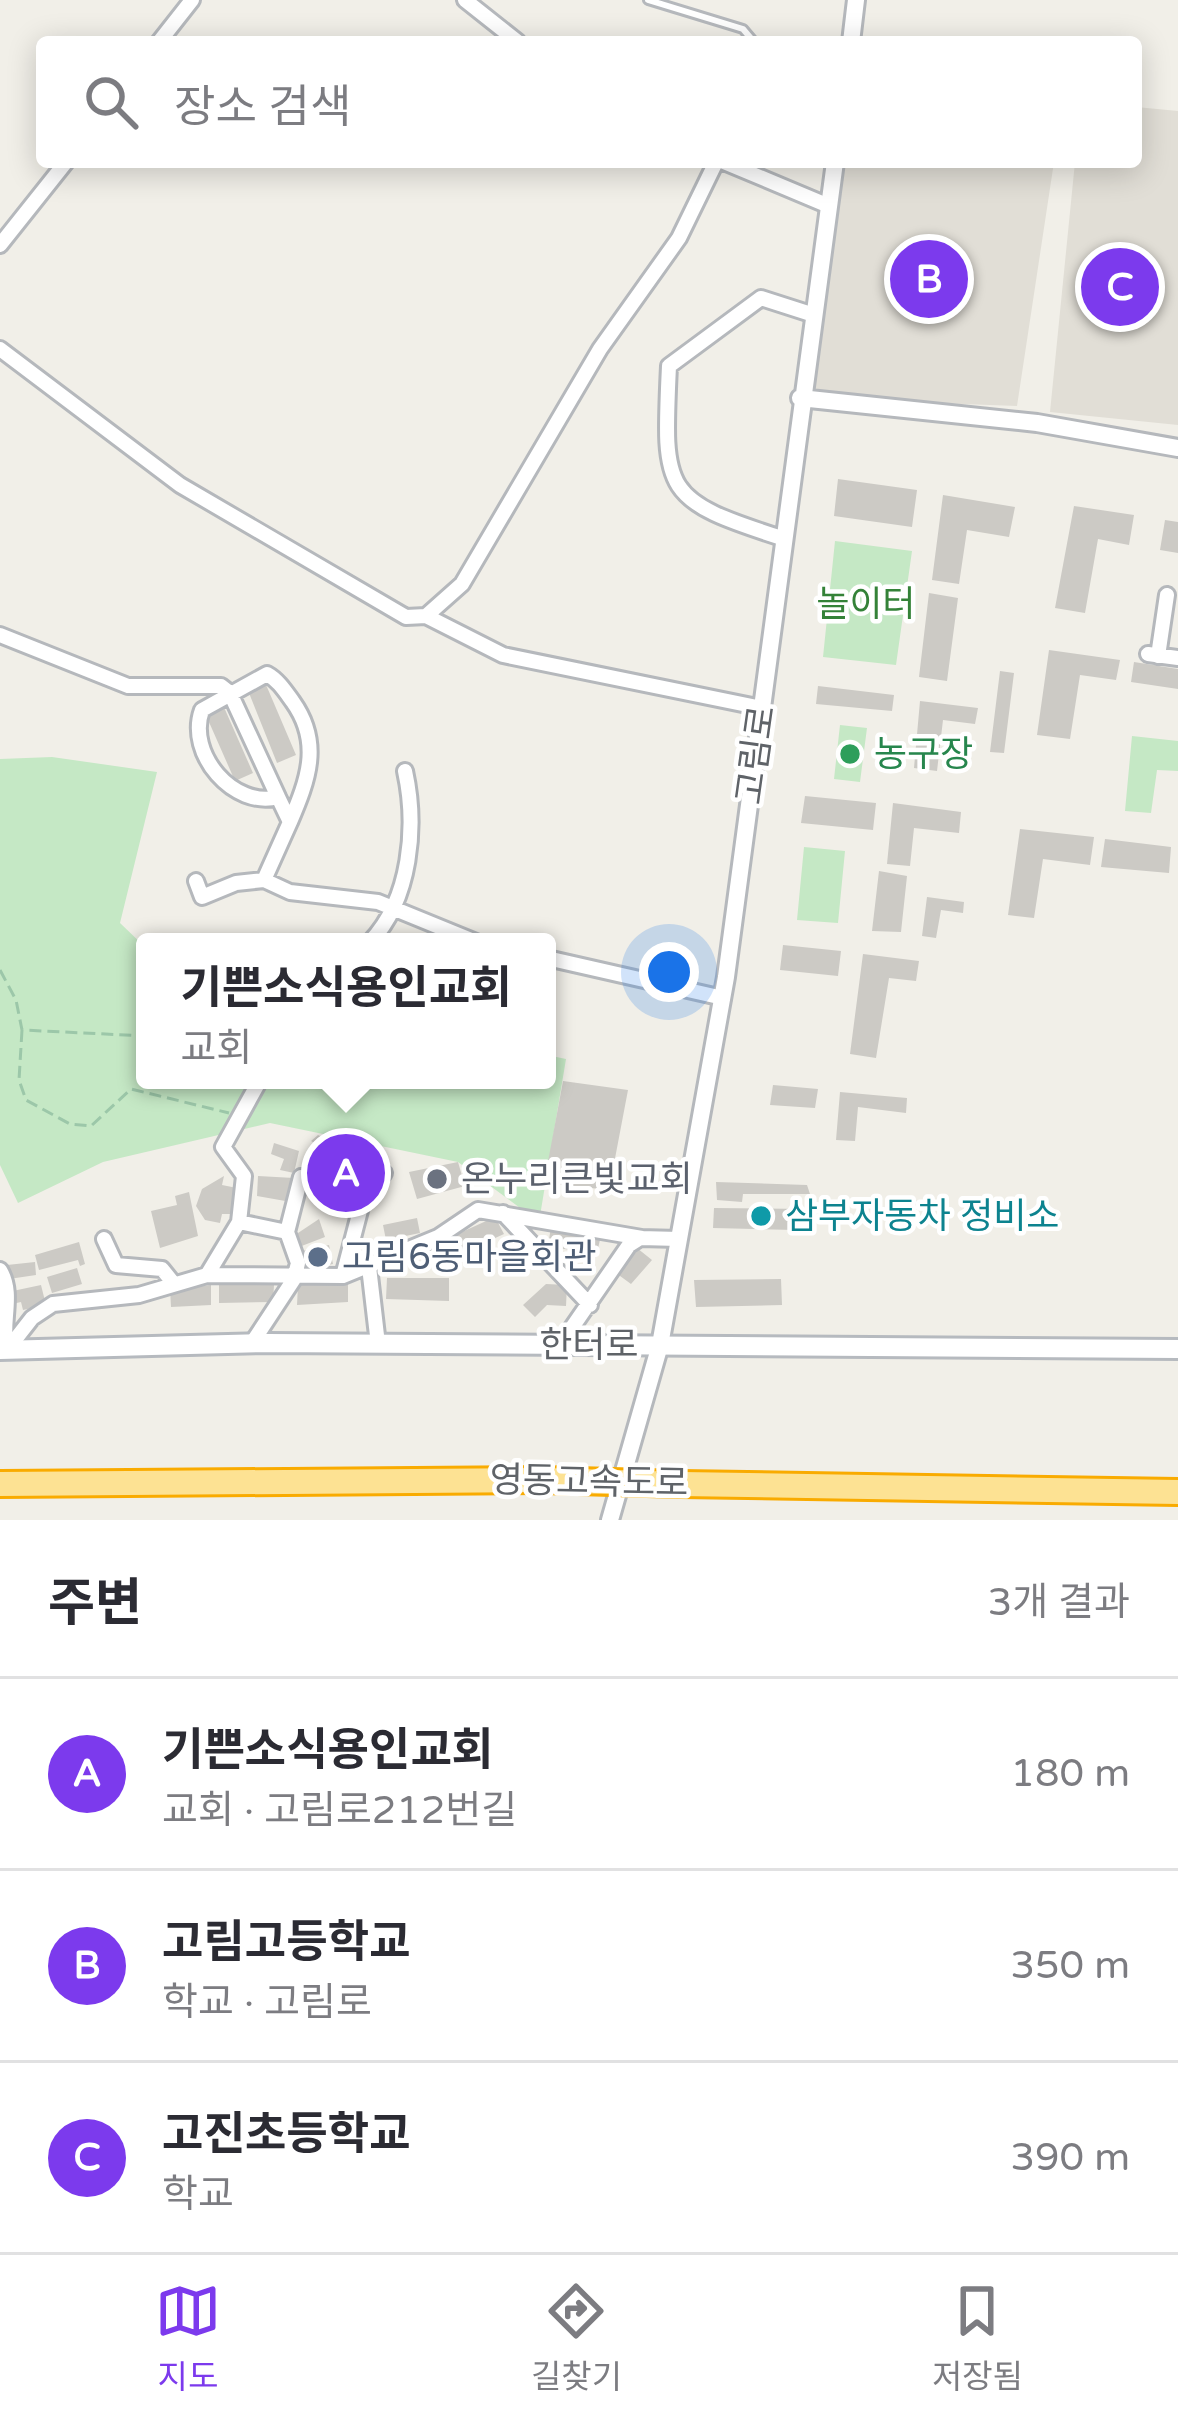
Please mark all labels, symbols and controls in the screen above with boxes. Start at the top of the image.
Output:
search box [36,36,1142,168]
icon: search [78,69,144,135]
text: 장소 검색 [174,81,351,135]
pin: B [890,234,968,324]
pin: C [1081,242,1159,332]
park label: 놀이터 [816,583,916,626]
street label: 고림로 [728,703,784,807]
place label: 농구장 [874,733,973,776]
marker: 농구장 [837,741,863,767]
popup [136,933,556,1089]
your location [639,942,699,1002]
text: 기쁜소식용인교회 [180,962,512,1016]
text: 교회 [180,1025,252,1072]
pin: A [307,1128,385,1218]
place label: 온누리큰빛교회 [461,1158,693,1201]
marker: 온누리큰빛교회 [424,1166,450,1192]
place label: 삼부자동차 정비소 [785,1195,1059,1238]
marker: 삼부자동차 정비소 [748,1203,774,1229]
place label: 고림6동마을회관 [342,1236,596,1279]
marker: 고림6동마을회관 [305,1244,331,1270]
street label: 한터로 [539,1324,639,1367]
street label: 영동고속도로 [489,1459,689,1505]
text: 주변 [48,1573,142,1635]
text: 3개 결과 [988,1579,1130,1626]
text: 기쁜소식용인교회 [162,1724,493,1778]
text: A [72,1750,102,1797]
text: 180 m [1011,1750,1130,1797]
text: 교회 · 고림로212번길 [162,1787,517,1834]
text: 고림고등학교 [162,1916,410,1970]
text: B [73,1942,101,1989]
text: 350 m [1011,1942,1130,1989]
text: 학교 · 고림로 [162,1979,372,2026]
text: 고진초등학교 [162,2108,410,2162]
text: C [73,2134,101,2181]
text: 390 m [1011,2134,1130,2181]
text: 학교 [162,2171,234,2218]
tab: 지도 [155,2278,221,2398]
tab: 길찾기 [531,2278,622,2398]
tab: 저장됨 [932,2278,1023,2398]

